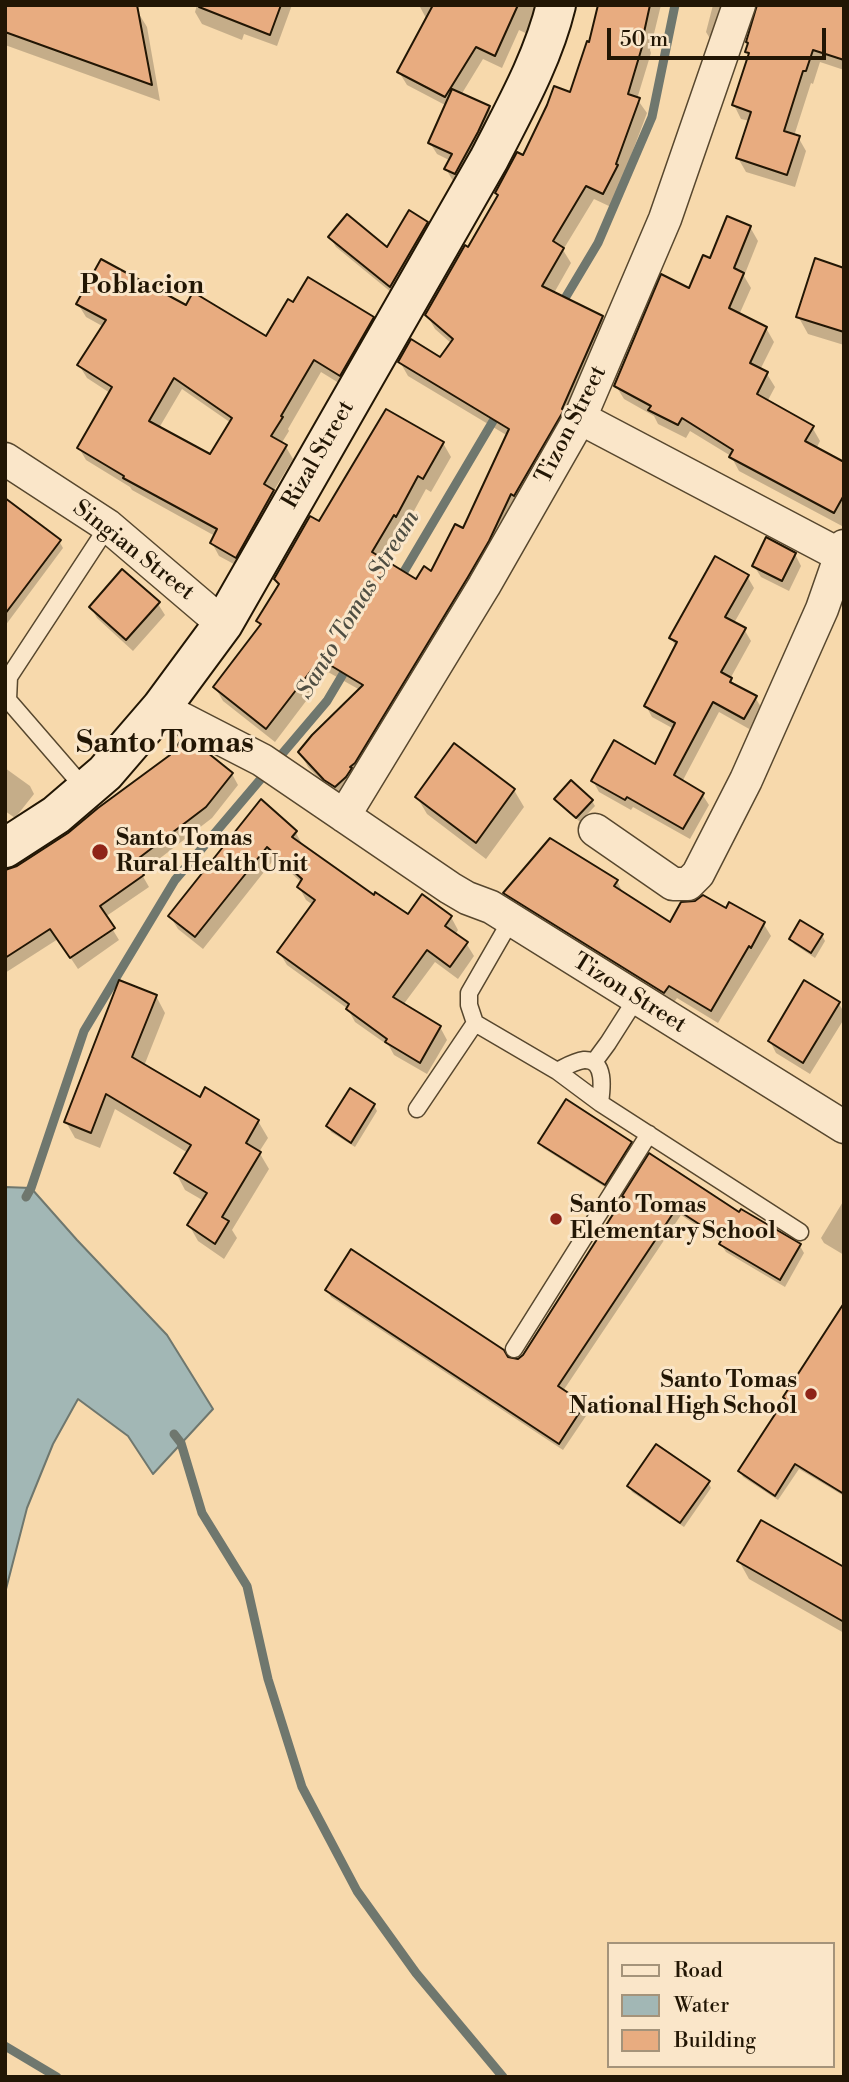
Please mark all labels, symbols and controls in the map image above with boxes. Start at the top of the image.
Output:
scale bar [611,14,830,58]
text: 50 m [620,27,668,53]
district label: Poblacion [80,271,204,303]
street label: Tizon Street [531,361,613,489]
street label: Rizal Street [277,396,361,514]
street label: Singian Street [67,495,199,607]
water label: Santo Tomas Stream [291,506,427,704]
district label: Santo Tomas [76,727,254,763]
place label: Santo Tomas Rural Health Unit [116,825,308,879]
marker: Santo Tomas Rural Health Unit [90,842,110,862]
street label: Tizon Street [567,948,691,1040]
place label: Santo Tomas Elementary School [570,1192,776,1246]
marker: Santo Tomas Elementary School [548,1211,564,1227]
place label: Santo Tomas National High School [569,1367,797,1421]
marker: Santo Tomas National High School [803,1386,819,1402]
legend [608,1942,835,2068]
text: Road [674,1958,723,1984]
text: Water [674,1993,729,2019]
text: Building [674,2028,756,2054]

